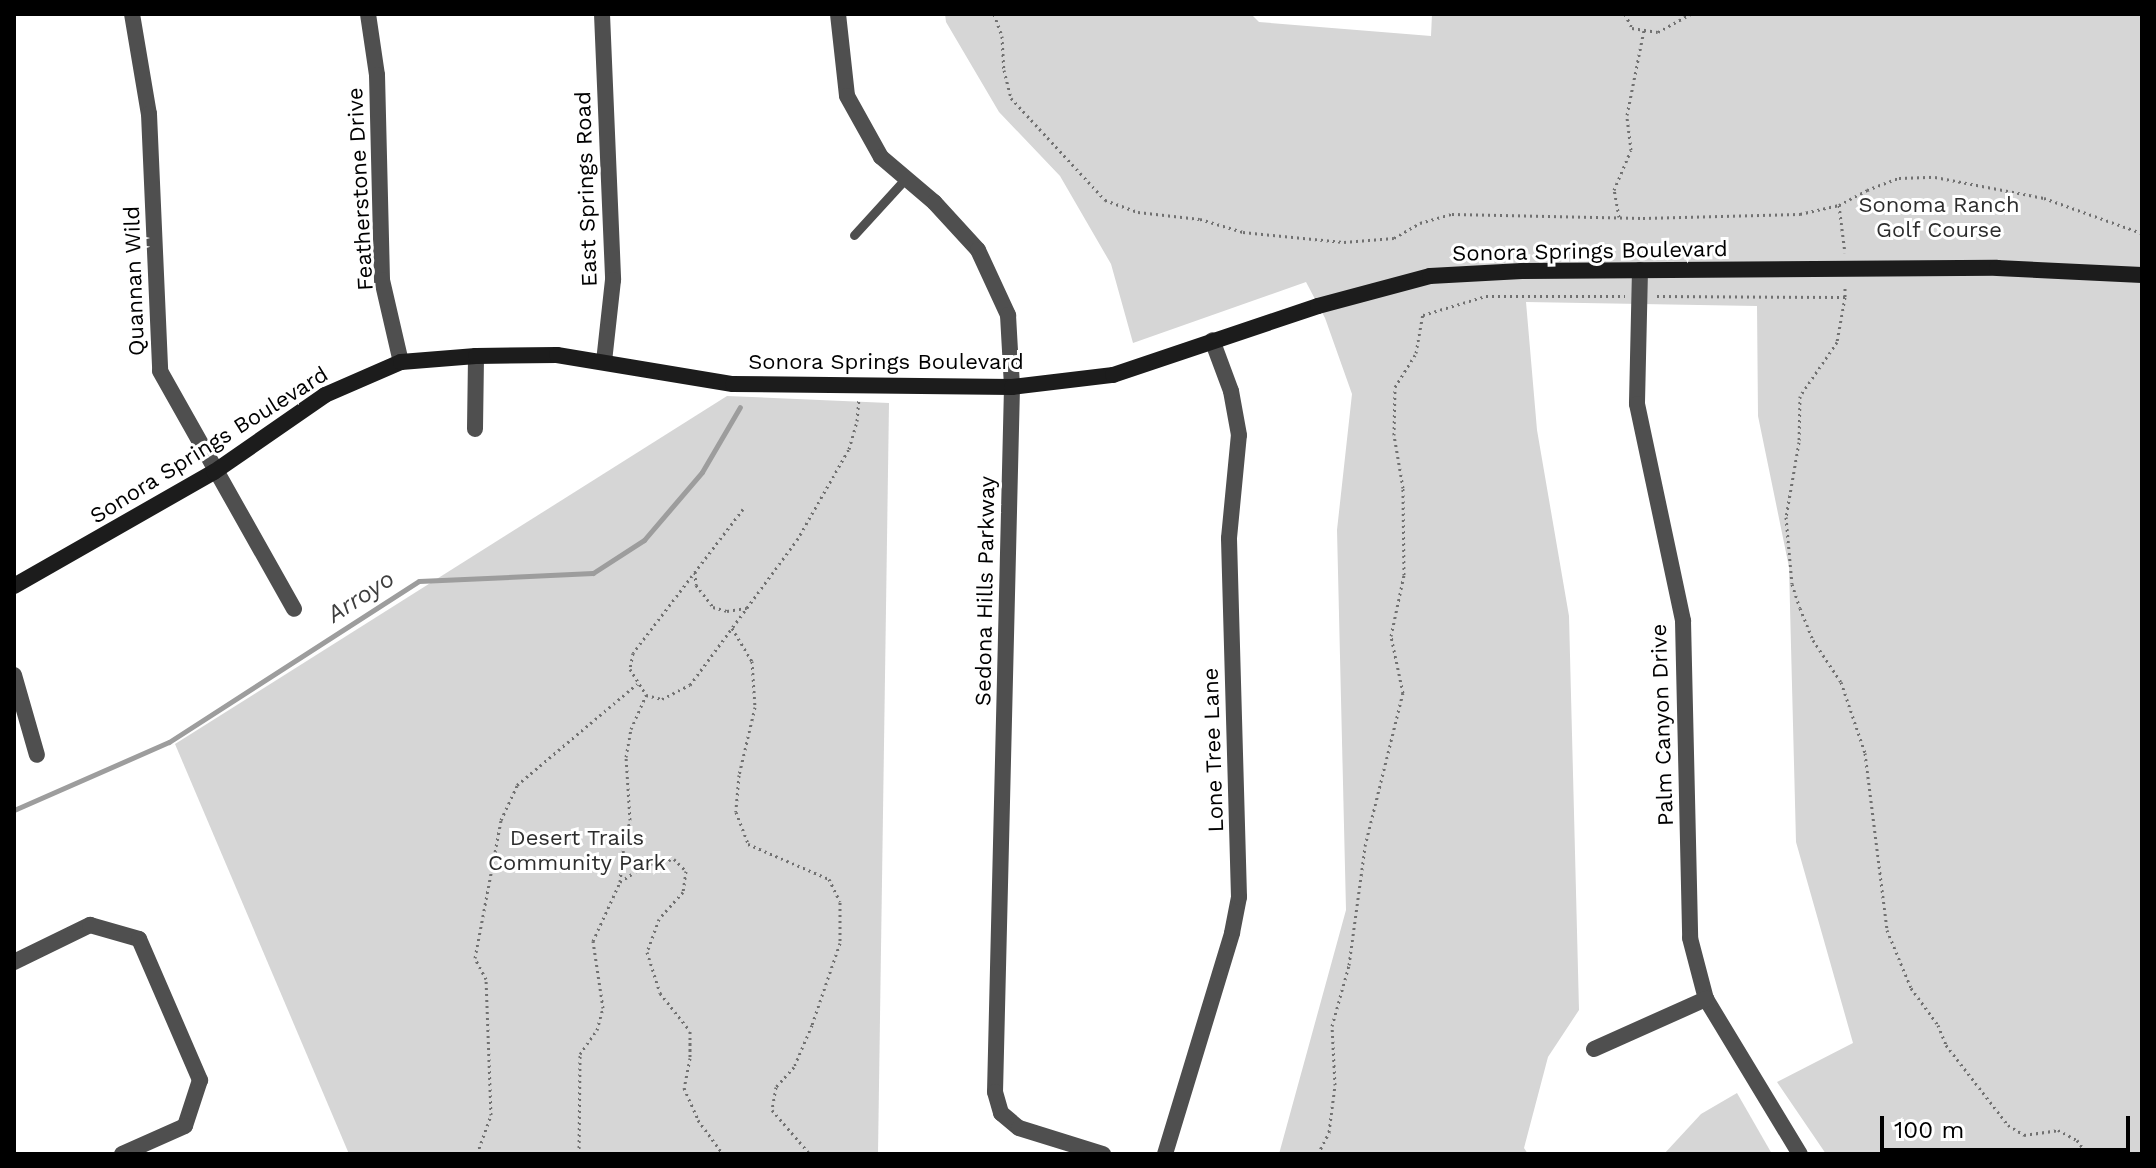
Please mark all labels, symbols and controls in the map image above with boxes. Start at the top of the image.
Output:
street label: Featherstone Drive [341,87,379,291]
street label: East Springs Road [569,91,603,287]
park label: Sonoma Ranch Golf Course [1858,191,2020,242]
street label: Quannan Wild [118,205,150,357]
street label: Sonora Springs Boulevard [1452,235,1728,267]
street label: Sonora Springs Boulevard [748,349,1024,375]
street label: Sonora Springs Boulevard [85,361,333,529]
street label: Sedona Hills Parkway [970,476,1000,706]
water label: Arroyo [322,565,400,629]
street label: Palm Canyon Drive [1645,623,1679,827]
street label: Lone Tree Lane [1197,667,1229,833]
park label: Desert Trails Community Park [488,824,666,876]
scale bar [1884,1100,2134,1150]
text: 100 m [1894,1116,1964,1144]

